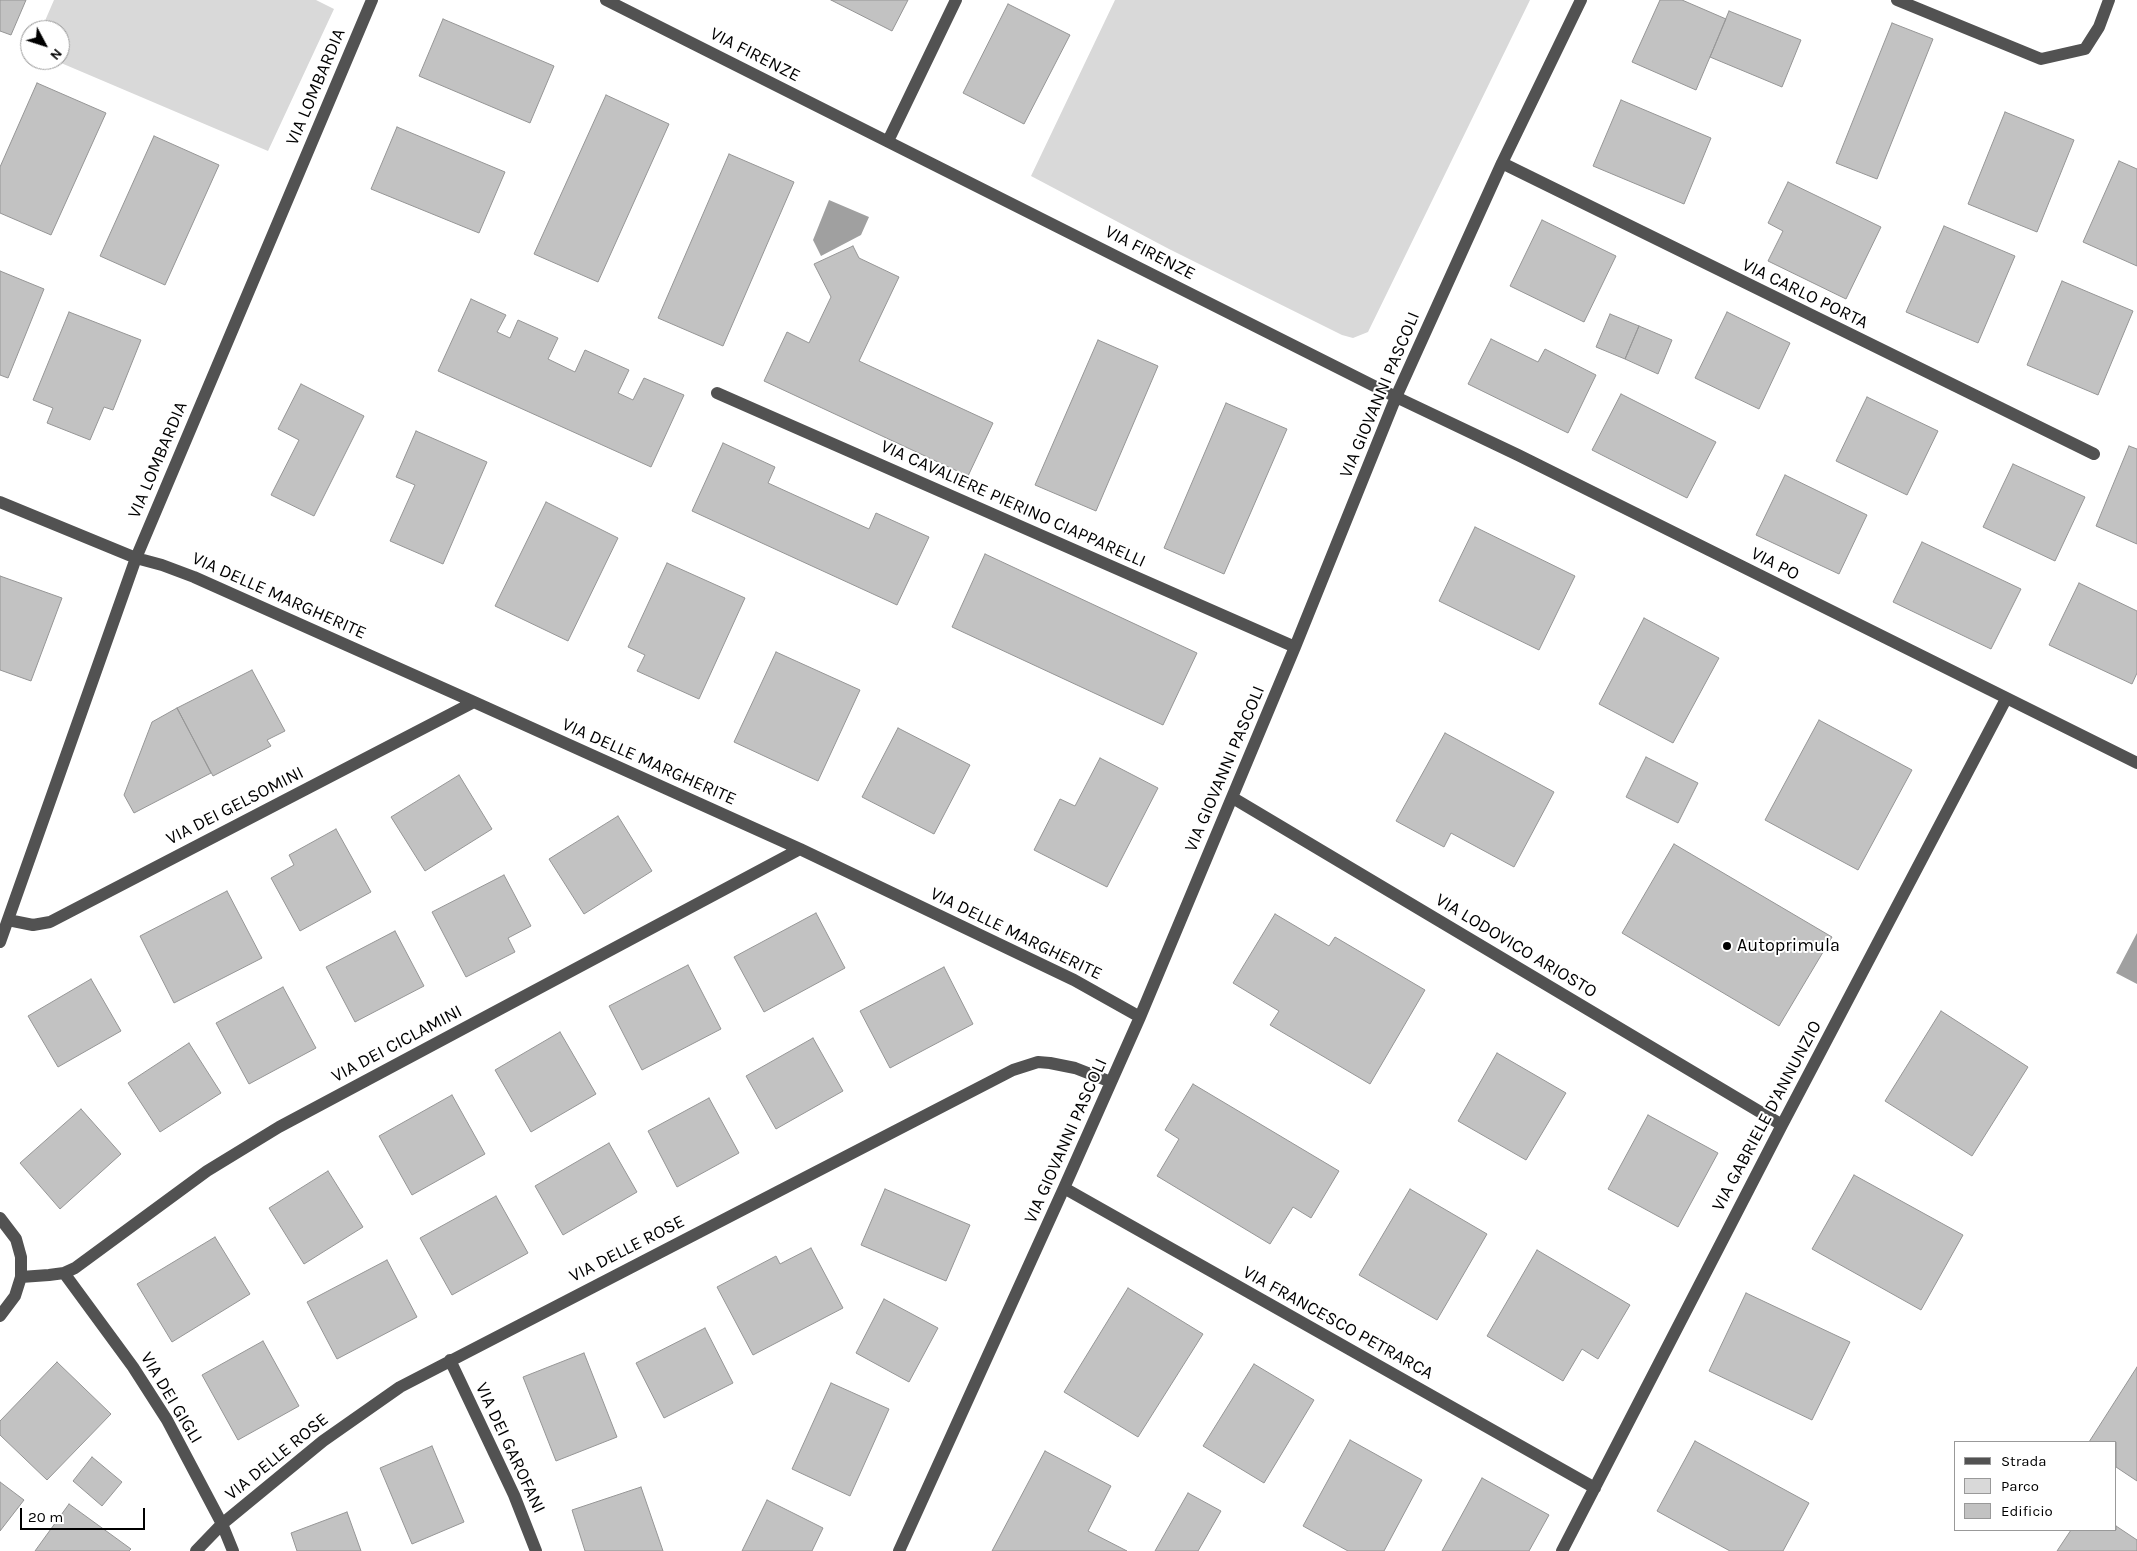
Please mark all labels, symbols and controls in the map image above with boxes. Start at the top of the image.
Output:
north arrow [20,20,70,70]
street label: VIA FIRENZE [706,23,804,87]
street label: VIA LOMBARDIA [282,25,350,149]
text: N [46,45,66,64]
street label: VIA FIRENZE [1101,221,1199,285]
street label: VIA CARLO PORTA [1738,254,1872,334]
street label: VIA GIOVANNI PASCOLI [1335,309,1425,481]
street label: VIA LOMBARDIA [124,398,192,522]
street label: VIA CAVALIERE PIERINO CIAPPARELLI [877,436,1149,572]
street label: VIA PO [1747,543,1803,585]
street label: VIA DELLE MARGHERITE [188,548,370,644]
street label: VIA GIOVANNI PASCOLI [1180,683,1270,855]
street label: VIA DELLE MARGHERITE [558,714,740,810]
street label: VIA DEI GELSOMINI [163,762,307,850]
street label: VIA DELLE MARGHERITE [927,883,1105,985]
street label: VIA LODOVICO ARIOSTO [1431,889,1601,1003]
place label: Autoprimula [1737,935,1840,957]
marker: Autoprimula [1721,940,1733,952]
street label: VIA DEI CICLAMINI [328,1001,466,1087]
street label: VIA GABRIELE D'ANNUNZIO [1708,1017,1826,1215]
street label: VIA GIOVANNI PASCOLI [1020,1055,1112,1227]
street label: VIA DELLE ROSE [566,1211,688,1287]
street label: VIA FRANCESCO PETRARCA [1239,1262,1437,1384]
street label: VIA DEI GIGLI [135,1348,207,1448]
street label: VIA DEI GAROFANI [470,1379,550,1517]
street label: VIA DELLE ROSE [221,1409,333,1505]
legend [1954,1441,2117,1531]
text: Strada [2001,1452,2047,1470]
text: Parco [2001,1477,2039,1495]
scale bar [22,1498,148,1530]
text: Edificio [2001,1502,2053,1520]
text: 20 m [28,1508,63,1526]

